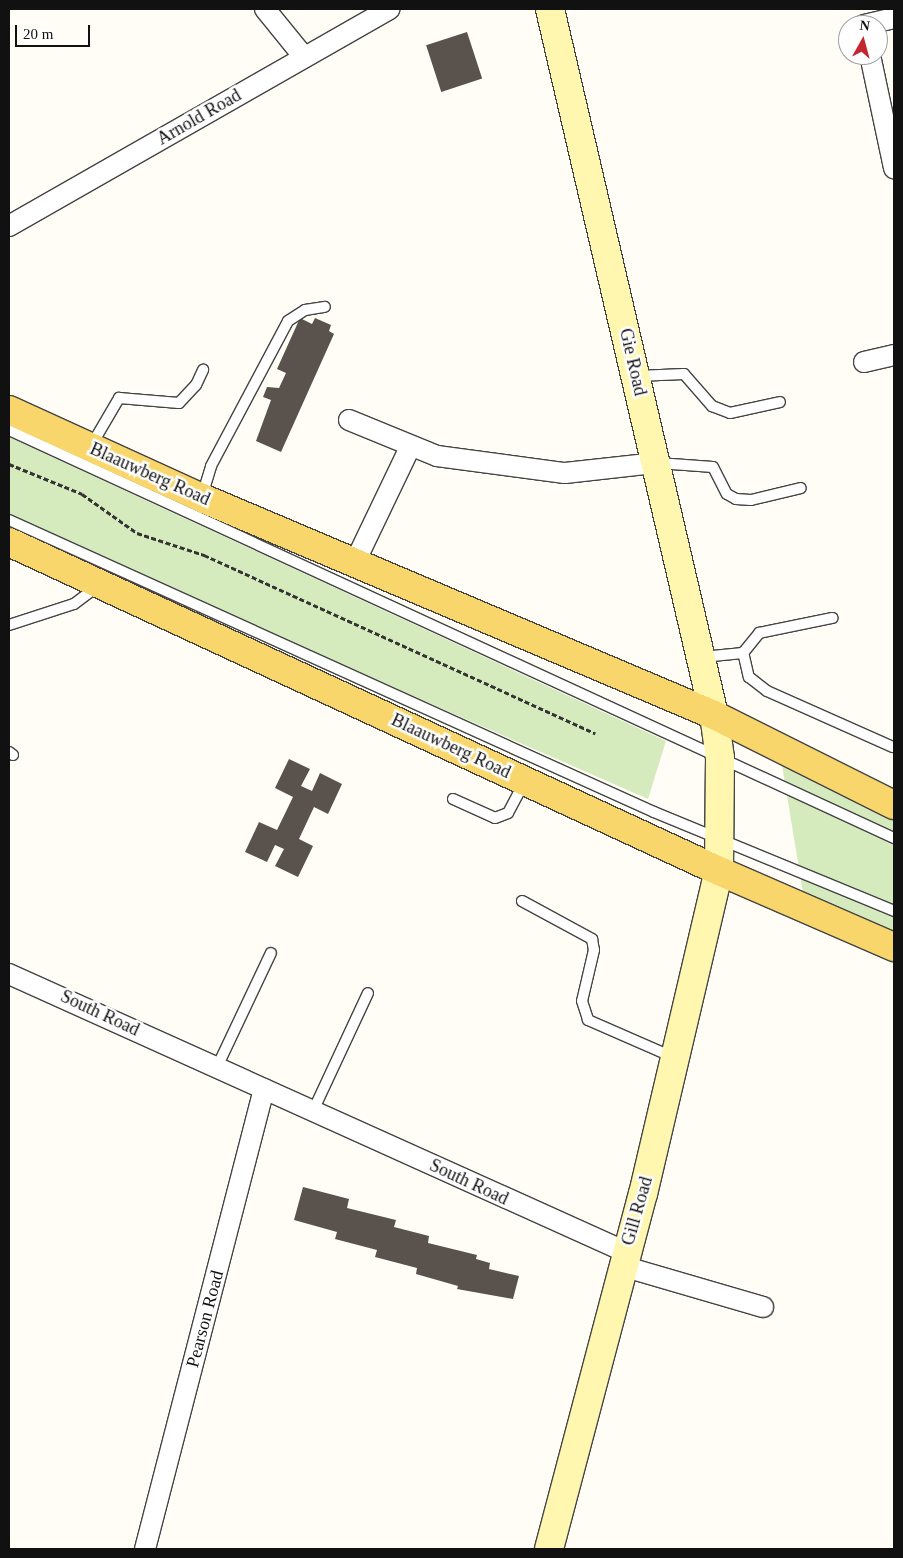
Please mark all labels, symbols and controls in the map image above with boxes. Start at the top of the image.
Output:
scale bar [18,15,92,47]
north arrow [838,15,888,65]
text: N [859,18,871,34]
text: 20 m [23,26,53,42]
street label: Arnold Road [153,84,245,150]
street label: Gie Road [615,326,651,398]
street label: Blaauwberg Road [87,438,213,510]
street label: Blaauwberg Road [388,709,514,783]
street label: South Road [57,985,143,1041]
street label: South Road [426,1154,512,1210]
street label: Gill Road [617,1174,657,1248]
street label: Pearson Road [182,1268,228,1370]

